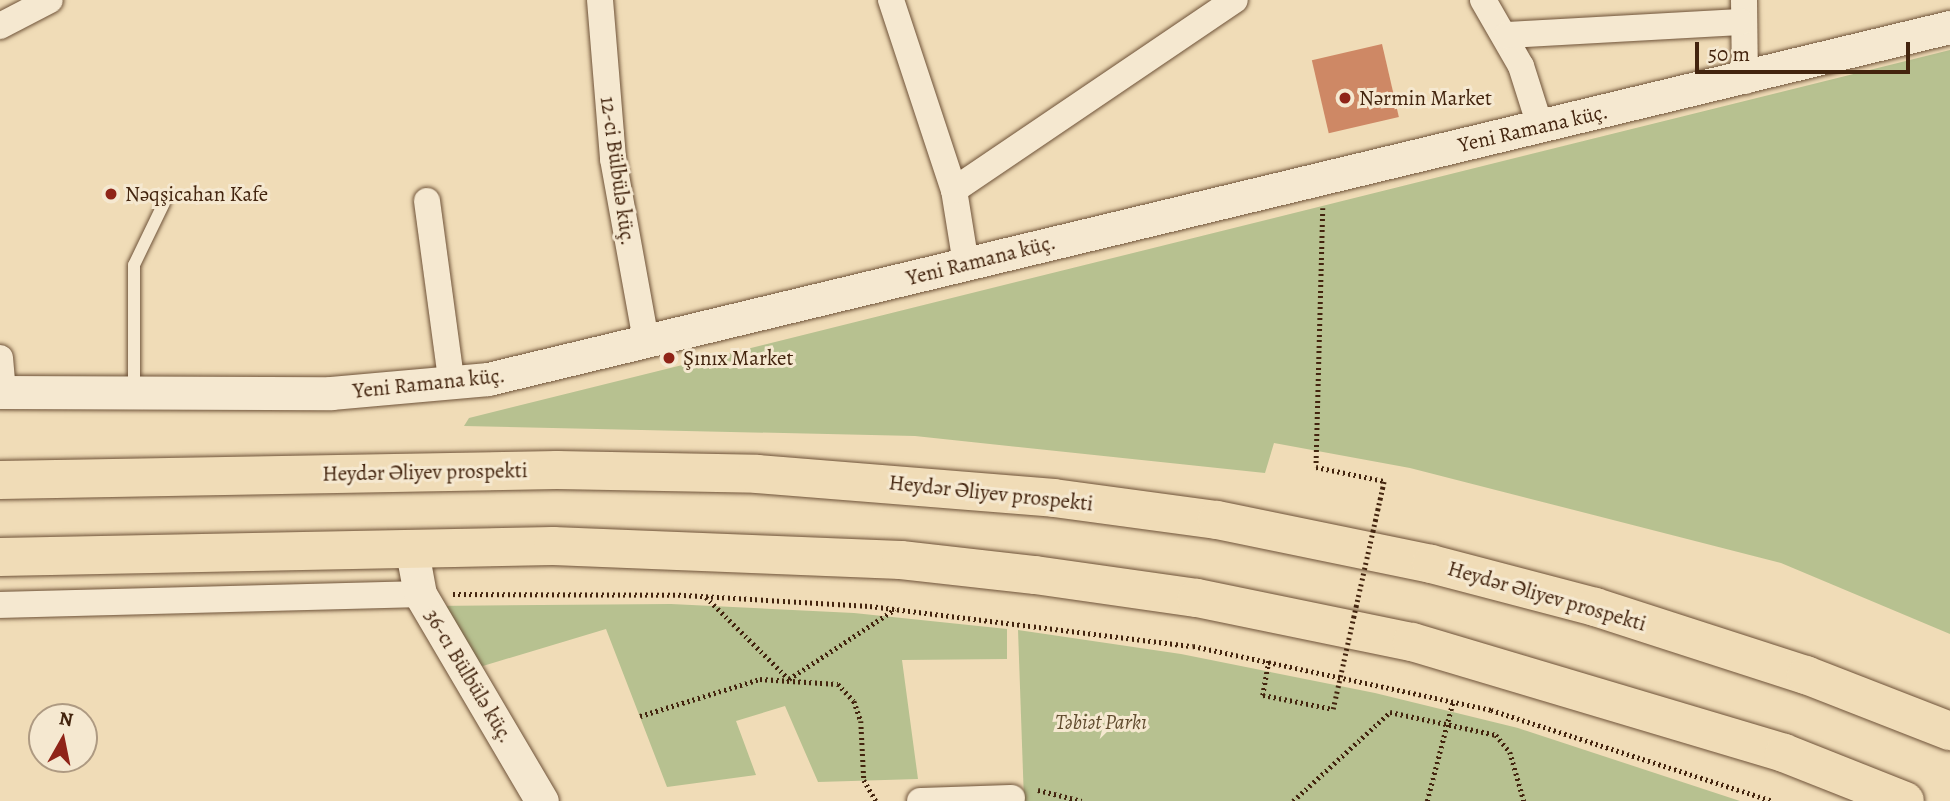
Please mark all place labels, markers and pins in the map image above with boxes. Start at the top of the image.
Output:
place label: Nərmin Market [1359,85,1492,111]
marker: Nərmin Market [1337,90,1353,106]
place label: Nəqşicahan Kafe [125,181,268,207]
marker: Nəqşicahan Kafe [103,186,119,202]
place label: Şınıx Market [683,345,793,371]
marker: Şınıx Market [661,350,677,366]

